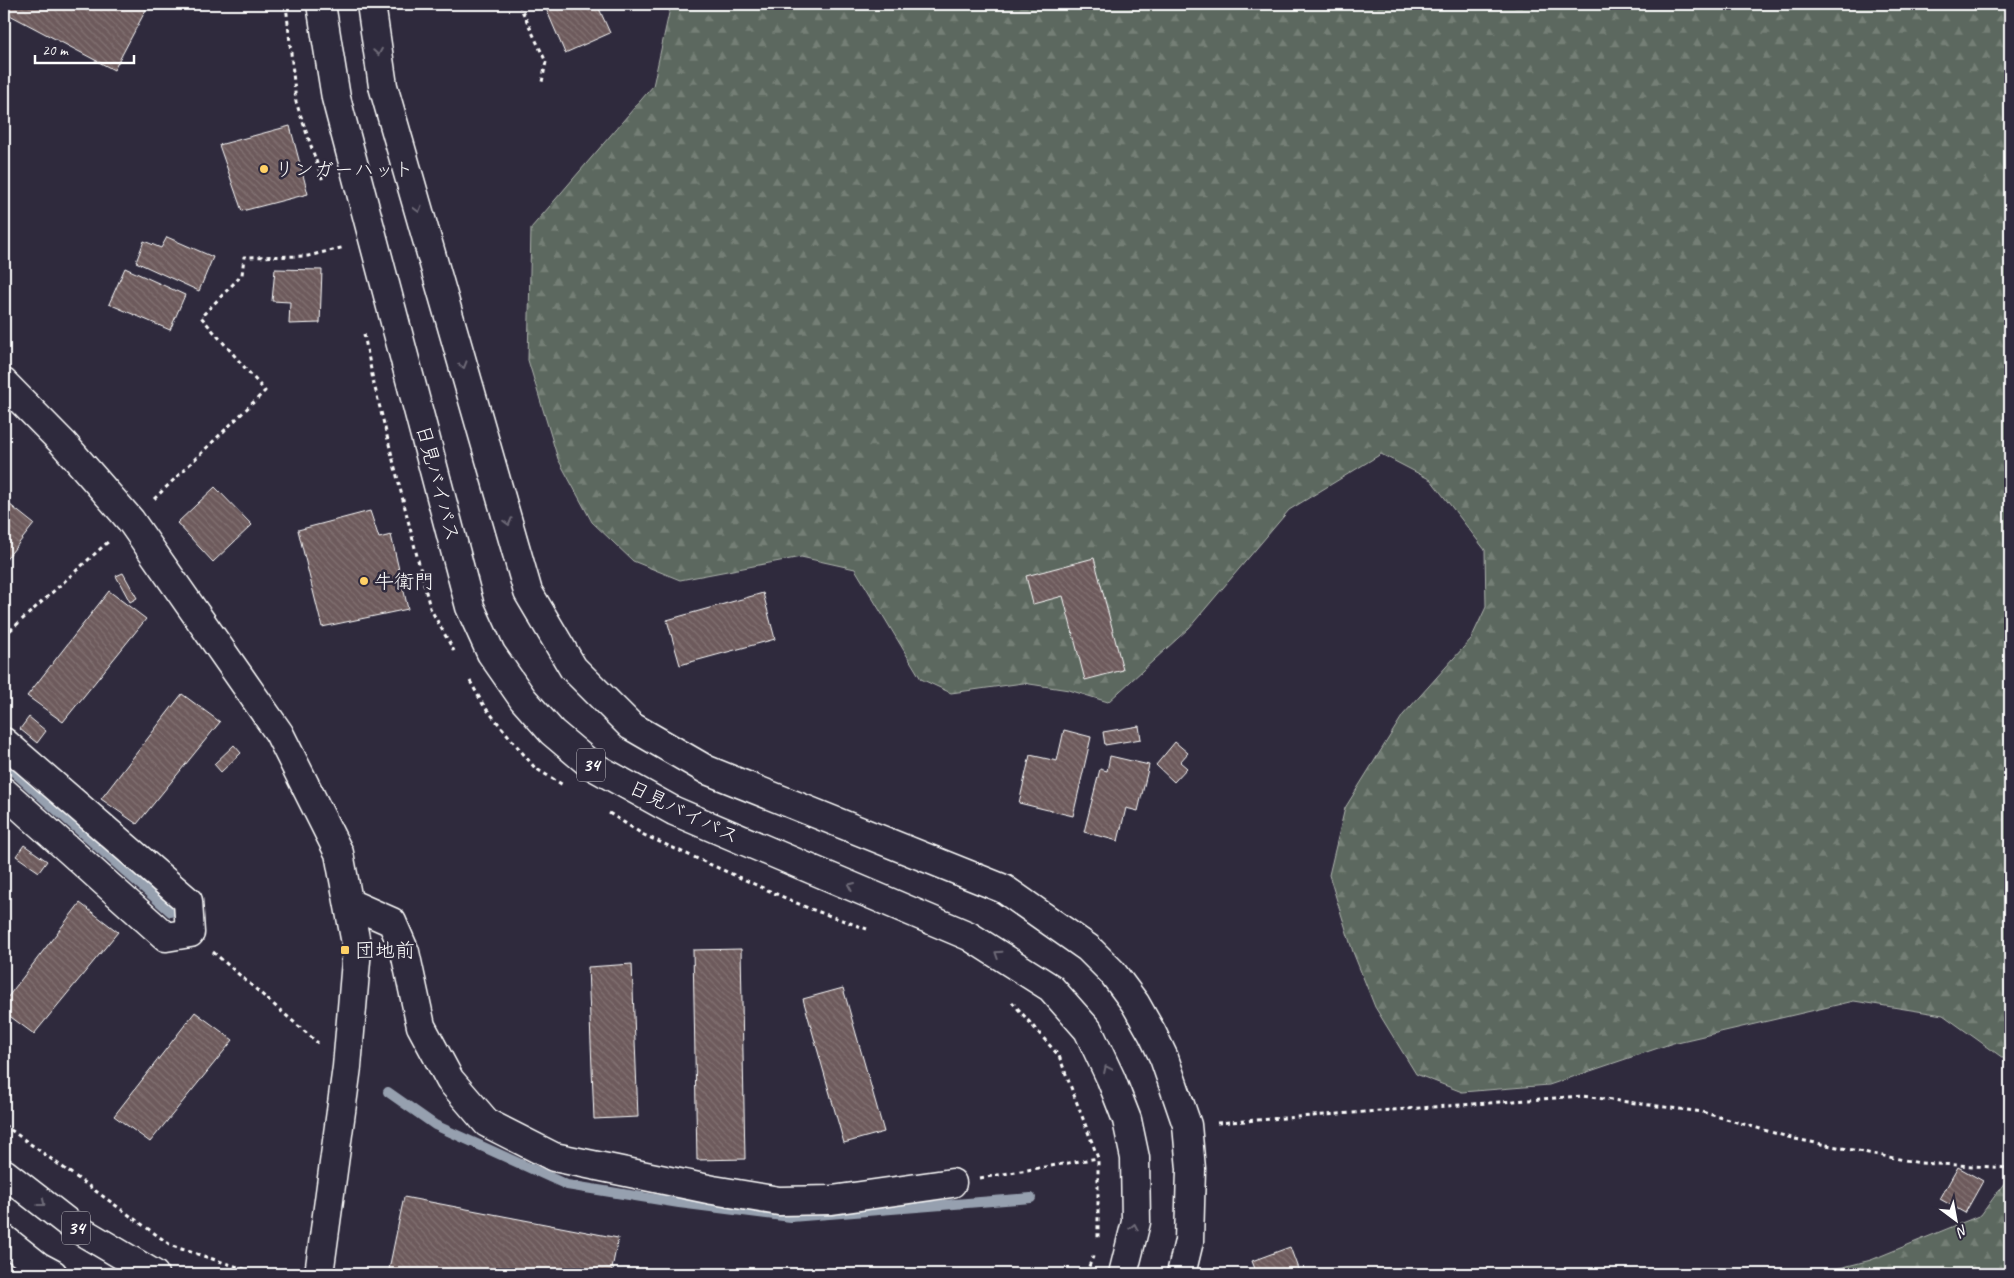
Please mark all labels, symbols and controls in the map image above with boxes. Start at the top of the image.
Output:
scale bar [35,32,134,64]
text: 20 m [42,41,69,60]
one-way arrow [372,48,383,56]
place label: リンガーハット [274,157,414,182]
marker: リンガーハット [258,163,270,175]
one-way arrow [413,205,423,213]
one-way arrow [458,361,468,369]
street label: 日見バイパス [410,422,466,544]
one-way arrow [502,517,513,526]
place label: 牛衛門 [374,569,434,594]
marker: 牛衛門 [358,575,370,587]
road number: 34 [577,748,605,782]
street label: 日見バイパス [625,775,743,849]
one-way arrow [847,882,856,892]
place label: 団地前 [355,938,415,963]
marker: 団地前 [339,944,351,956]
one-way arrow [994,951,1003,961]
one-way arrow [1103,1065,1113,1074]
north arrow [1932,1196,1982,1246]
one-way arrow [36,1197,46,1206]
road number: 34 [62,1212,90,1244]
text: N [1952,1221,1971,1241]
one-way arrow [1129,1222,1139,1231]

